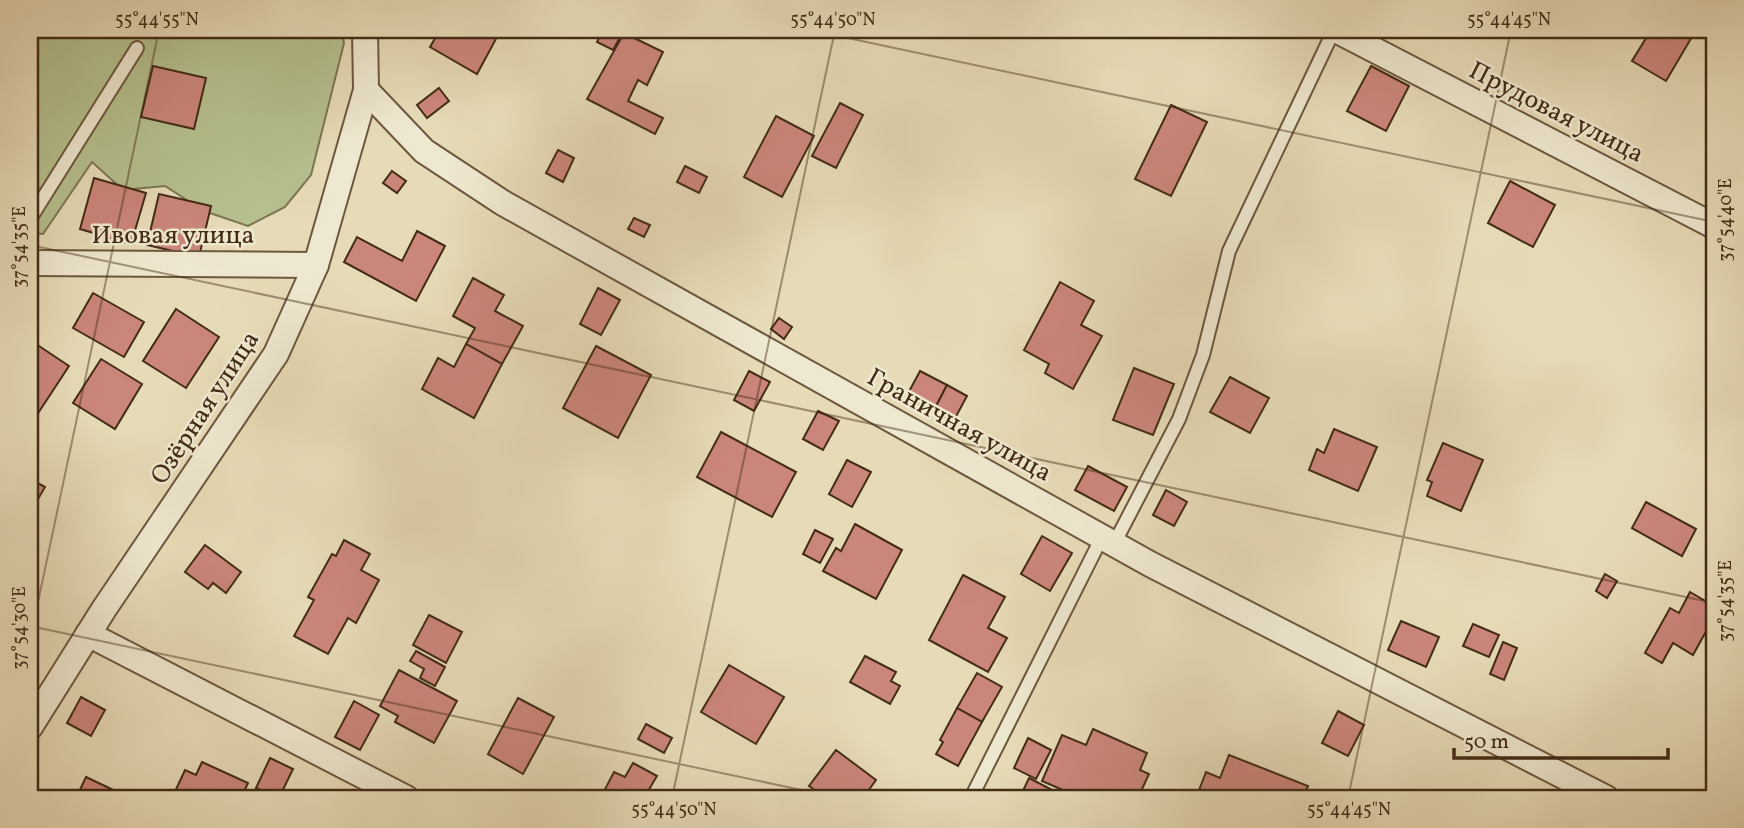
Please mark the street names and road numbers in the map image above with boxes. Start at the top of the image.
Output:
street label: Прудовая улица [1462,53,1650,172]
street label: Ивовая улица [91,218,255,254]
street label: Озёрная улица [142,324,269,492]
street label: Граничная улица [860,360,1058,491]

